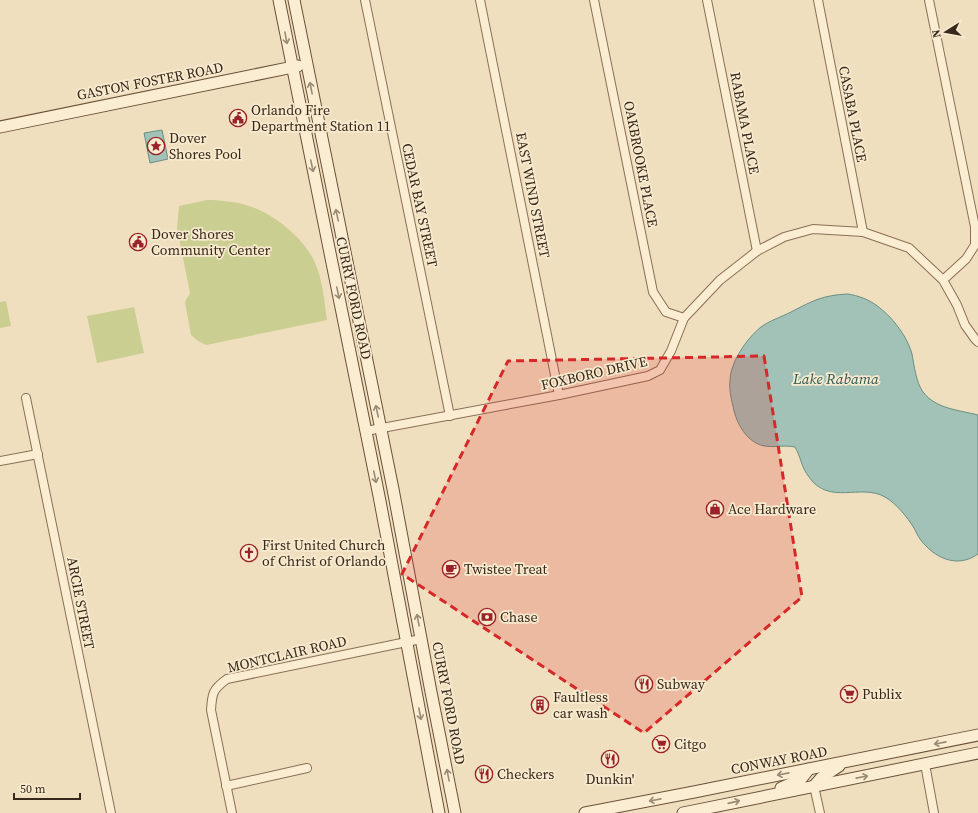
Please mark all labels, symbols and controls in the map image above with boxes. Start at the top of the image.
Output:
north arrow [926,12,966,52]
text: N [929,28,945,39]
one-way arrow [282,31,290,44]
street label: GASTON FOSTER ROAD [75,57,225,105]
street label: CASABA PLACE [834,64,872,164]
street label: RABAMA PLACE [725,70,765,176]
one-way arrow [307,81,315,94]
street label: OAKBROOKE PLACE [619,99,663,229]
place label: Orlando Fire Department Station 11 [251,100,391,136]
public building icon: Orlando Fire Department Station 11 [228,108,248,128]
place label: Dover Shores Pool [169,128,242,164]
street label: EAST WIND STREET [511,130,555,260]
place icon: Dover Shores Pool [146,136,166,156]
street label: CEDAR BAY STREET [397,141,443,269]
one-way arrow [308,159,316,172]
one-way arrow [333,209,341,222]
place label: Dover Shores Community Center [151,224,271,260]
public building icon: Dover Shores Community Center [128,232,148,252]
street label: CURRY FORD ROAD [331,235,377,361]
one-way arrow [334,286,342,299]
street label: FOXBORO DRIVE [539,351,649,395]
water label: Lake Rabama [792,368,879,389]
one-way arrow [373,405,381,418]
one-way arrow [372,470,380,483]
shop icon: Ace Hardware [705,499,725,519]
place label: Ace Hardware [728,499,816,519]
place label: First United Church of Christ of Orlando [262,535,386,571]
church icon: First United Church of Christ of Orlando [239,543,259,563]
street label: ARCIE STREET [62,555,100,651]
cafe icon: Twistee Treat [441,559,461,579]
place label: Twistee Treat [464,559,548,579]
bank icon: Chase [477,607,497,627]
place label: Chase [500,607,538,627]
one-way arrow [414,614,422,627]
street label: MONTCLAIR ROAD [225,631,349,677]
street label: CURRY FORD ROAD [427,640,471,766]
restaurant icon: Subway [634,674,654,694]
place label: Subway [657,674,706,694]
supermarket icon: Publix [839,684,859,704]
place label: Publix [862,684,903,704]
place label: Faultless car wash [553,687,608,723]
building icon: Faultless car wash [530,695,550,715]
one-way arrow [416,707,424,720]
supermarket icon: Citgo [651,734,671,754]
place label: Citgo [674,734,707,754]
one-way arrow [934,739,947,747]
street label: CONWAY ROAD [729,741,829,779]
restaurant icon: Dunkin' [600,749,620,769]
restaurant icon: Checkers [474,764,494,784]
place label: Checkers [497,764,554,784]
one-way arrow [444,769,452,782]
place label: Dunkin' [586,769,634,789]
one-way arrow [776,771,789,779]
one-way arrow [855,772,868,780]
scale bar [14,775,80,801]
text: 50 m [20,781,46,797]
one-way arrow [649,796,662,804]
one-way arrow [728,797,741,805]

